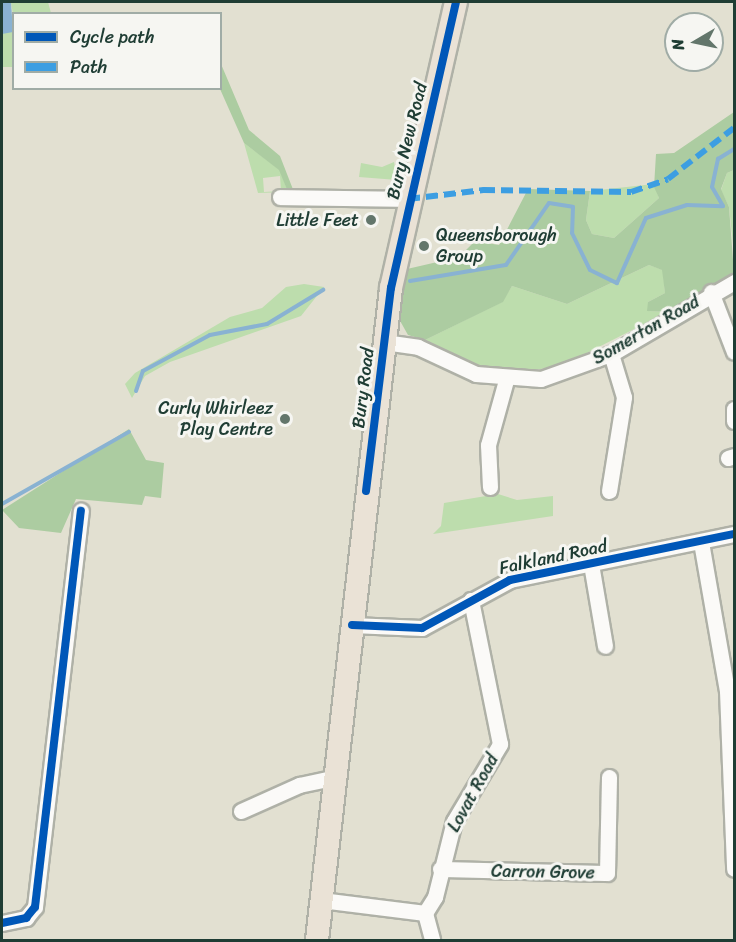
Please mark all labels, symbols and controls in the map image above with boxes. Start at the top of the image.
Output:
legend [12,12,222,90]
north arrow [664,12,724,72]
text: Cycle path [70,21,154,53]
text: N [663,37,693,52]
text: Path [70,51,107,83]
street label: Bury New Road [382,80,432,202]
place label: Little Feet [276,209,359,231]
marker: Little Feet [364,213,378,227]
place label: Queensborough Group [436,225,557,268]
marker: Queensborough Group [417,239,431,253]
street label: Somerton Road [589,291,703,369]
street label: Bury Road [347,346,379,430]
place label: Curly Whirleez Play Centre [158,398,273,440]
marker: Curly Whirleez Play Centre [278,412,292,426]
street label: Falkland Road [497,535,609,579]
street label: Lovat Road [443,750,503,836]
street label: Carron Grove [491,860,595,884]

